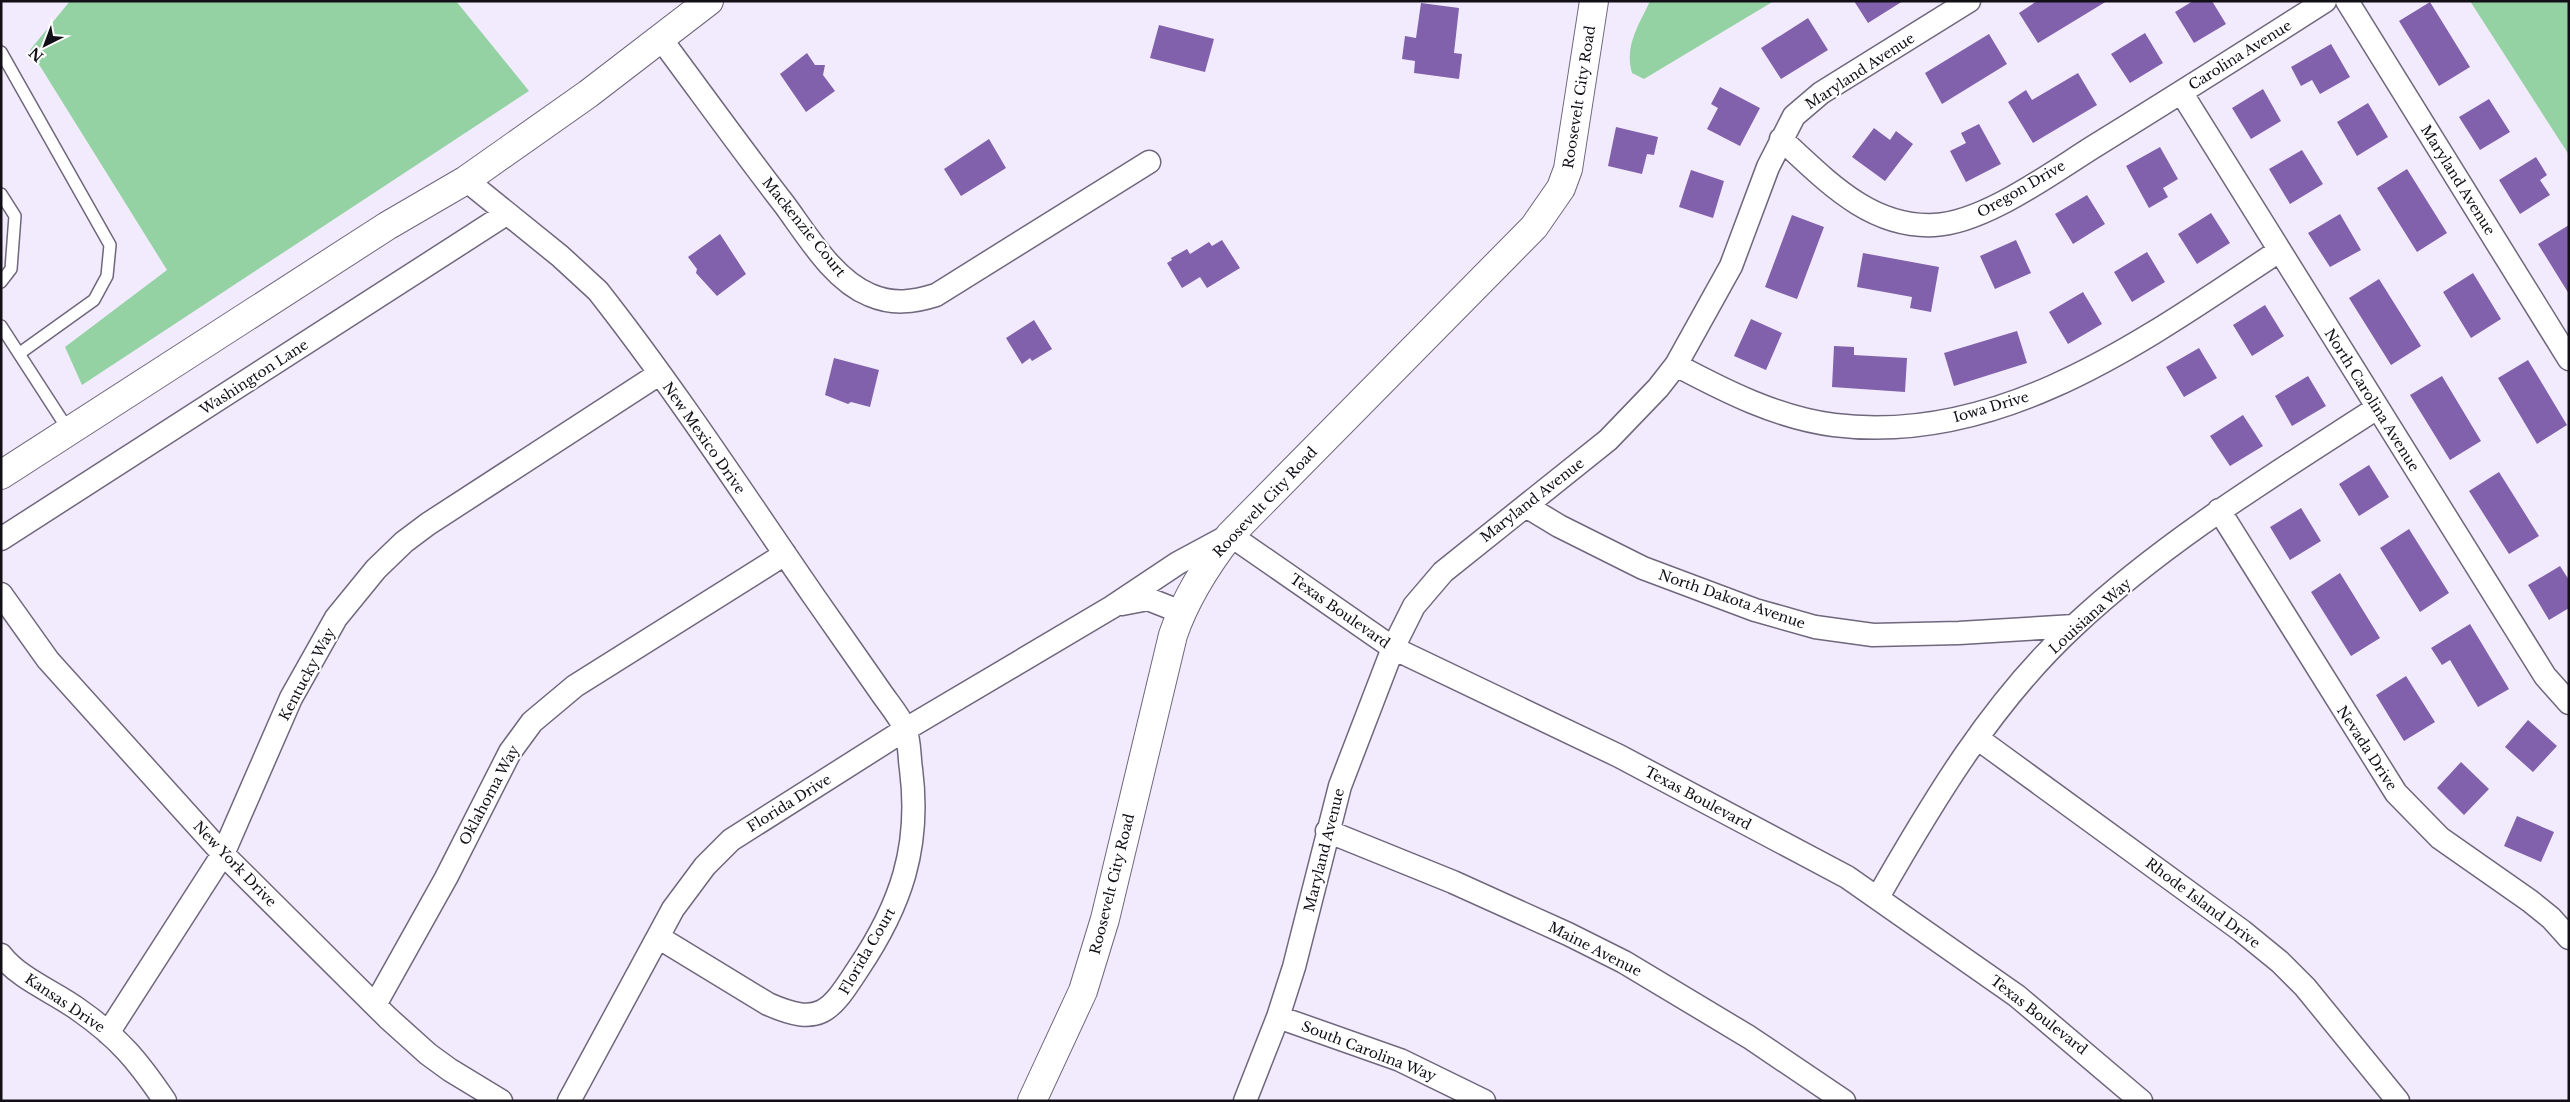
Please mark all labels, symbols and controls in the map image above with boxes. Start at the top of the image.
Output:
street label: Carolina Avenue [2185,16,2295,94]
north arrow [20,20,70,70]
street label: Roosevelt City Road [1559,24,1599,170]
street label: Maryland Avenue [1802,29,1918,113]
text: N [25,44,47,66]
street label: Maryland Avenue [2417,122,2499,238]
street label: Oregon Drive [1974,156,2068,222]
street label: Mackenzie Court [758,174,850,281]
street label: North Carolina Avenue [2321,325,2423,475]
street label: Washington Lane [196,335,312,419]
street label: New Mexico Drive [659,379,749,497]
street label: Iowa Drive [1951,388,2031,426]
street label: Roosevelt City Road [1209,443,1321,561]
street label: Maryland Avenue [1477,454,1587,546]
street label: North Dakota Avenue [1656,565,1808,633]
street label: Texas Boulevard [1286,570,1394,653]
street label: Louisiana Way [2045,574,2135,658]
street label: Kentucky Way [275,624,339,724]
street label: Nevada Drive [2333,702,2401,794]
street label: Oklahoma Way [455,742,523,848]
street label: Texas Boulevard [1642,762,1755,834]
street label: Florida Drive [744,770,834,836]
street label: Maryland Avenue [1300,786,1348,914]
street label: Roosevelt City Road [1086,811,1138,956]
street label: New York Drive [190,817,280,911]
street label: Rhode Island Drive [2142,854,2264,952]
street label: Florida Court [835,904,899,998]
street label: Maine Avenue [1545,918,1645,980]
street label: Kansas Drive [21,970,109,1036]
street label: Texas Boulevard [1987,972,2092,1059]
street label: South Carolina Way [1299,1017,1439,1085]

